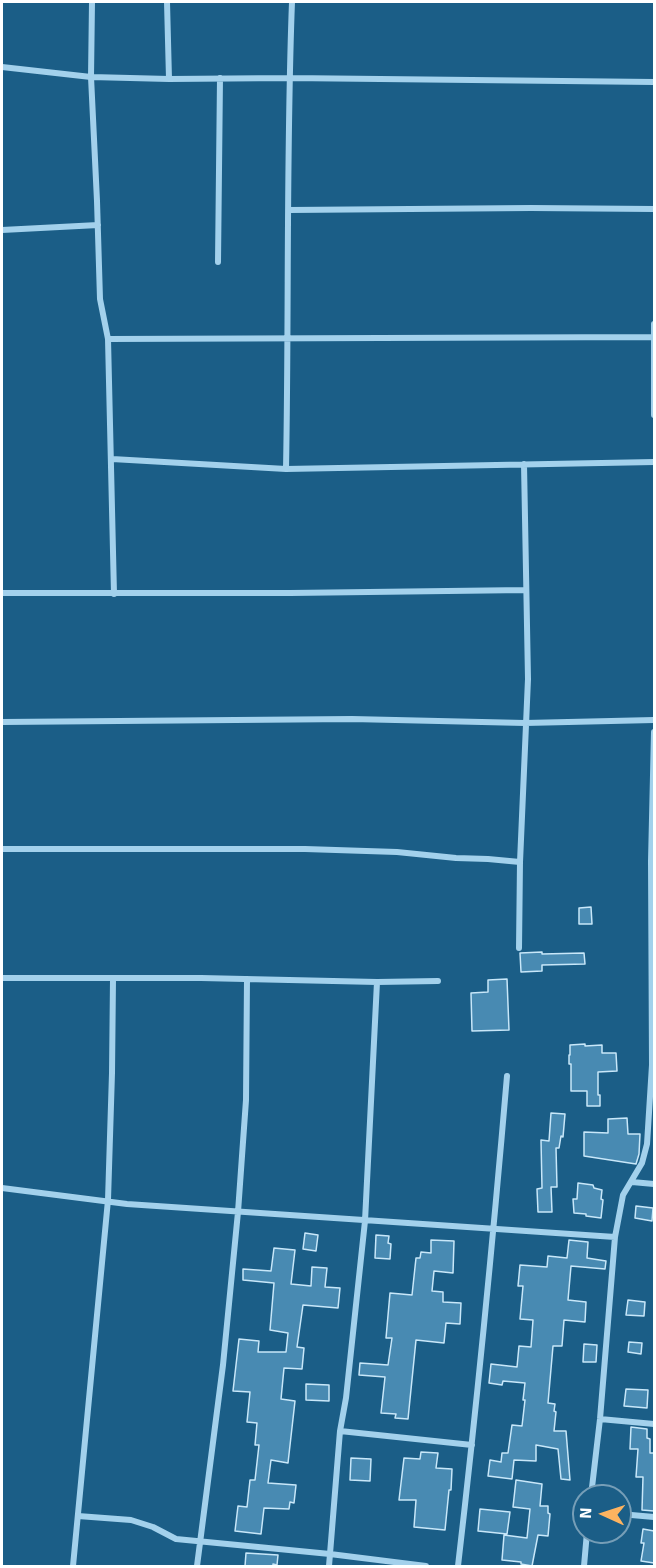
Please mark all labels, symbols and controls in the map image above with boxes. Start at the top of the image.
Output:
north arrow [572,1484,632,1544]
text: N [576,1507,596,1519]

